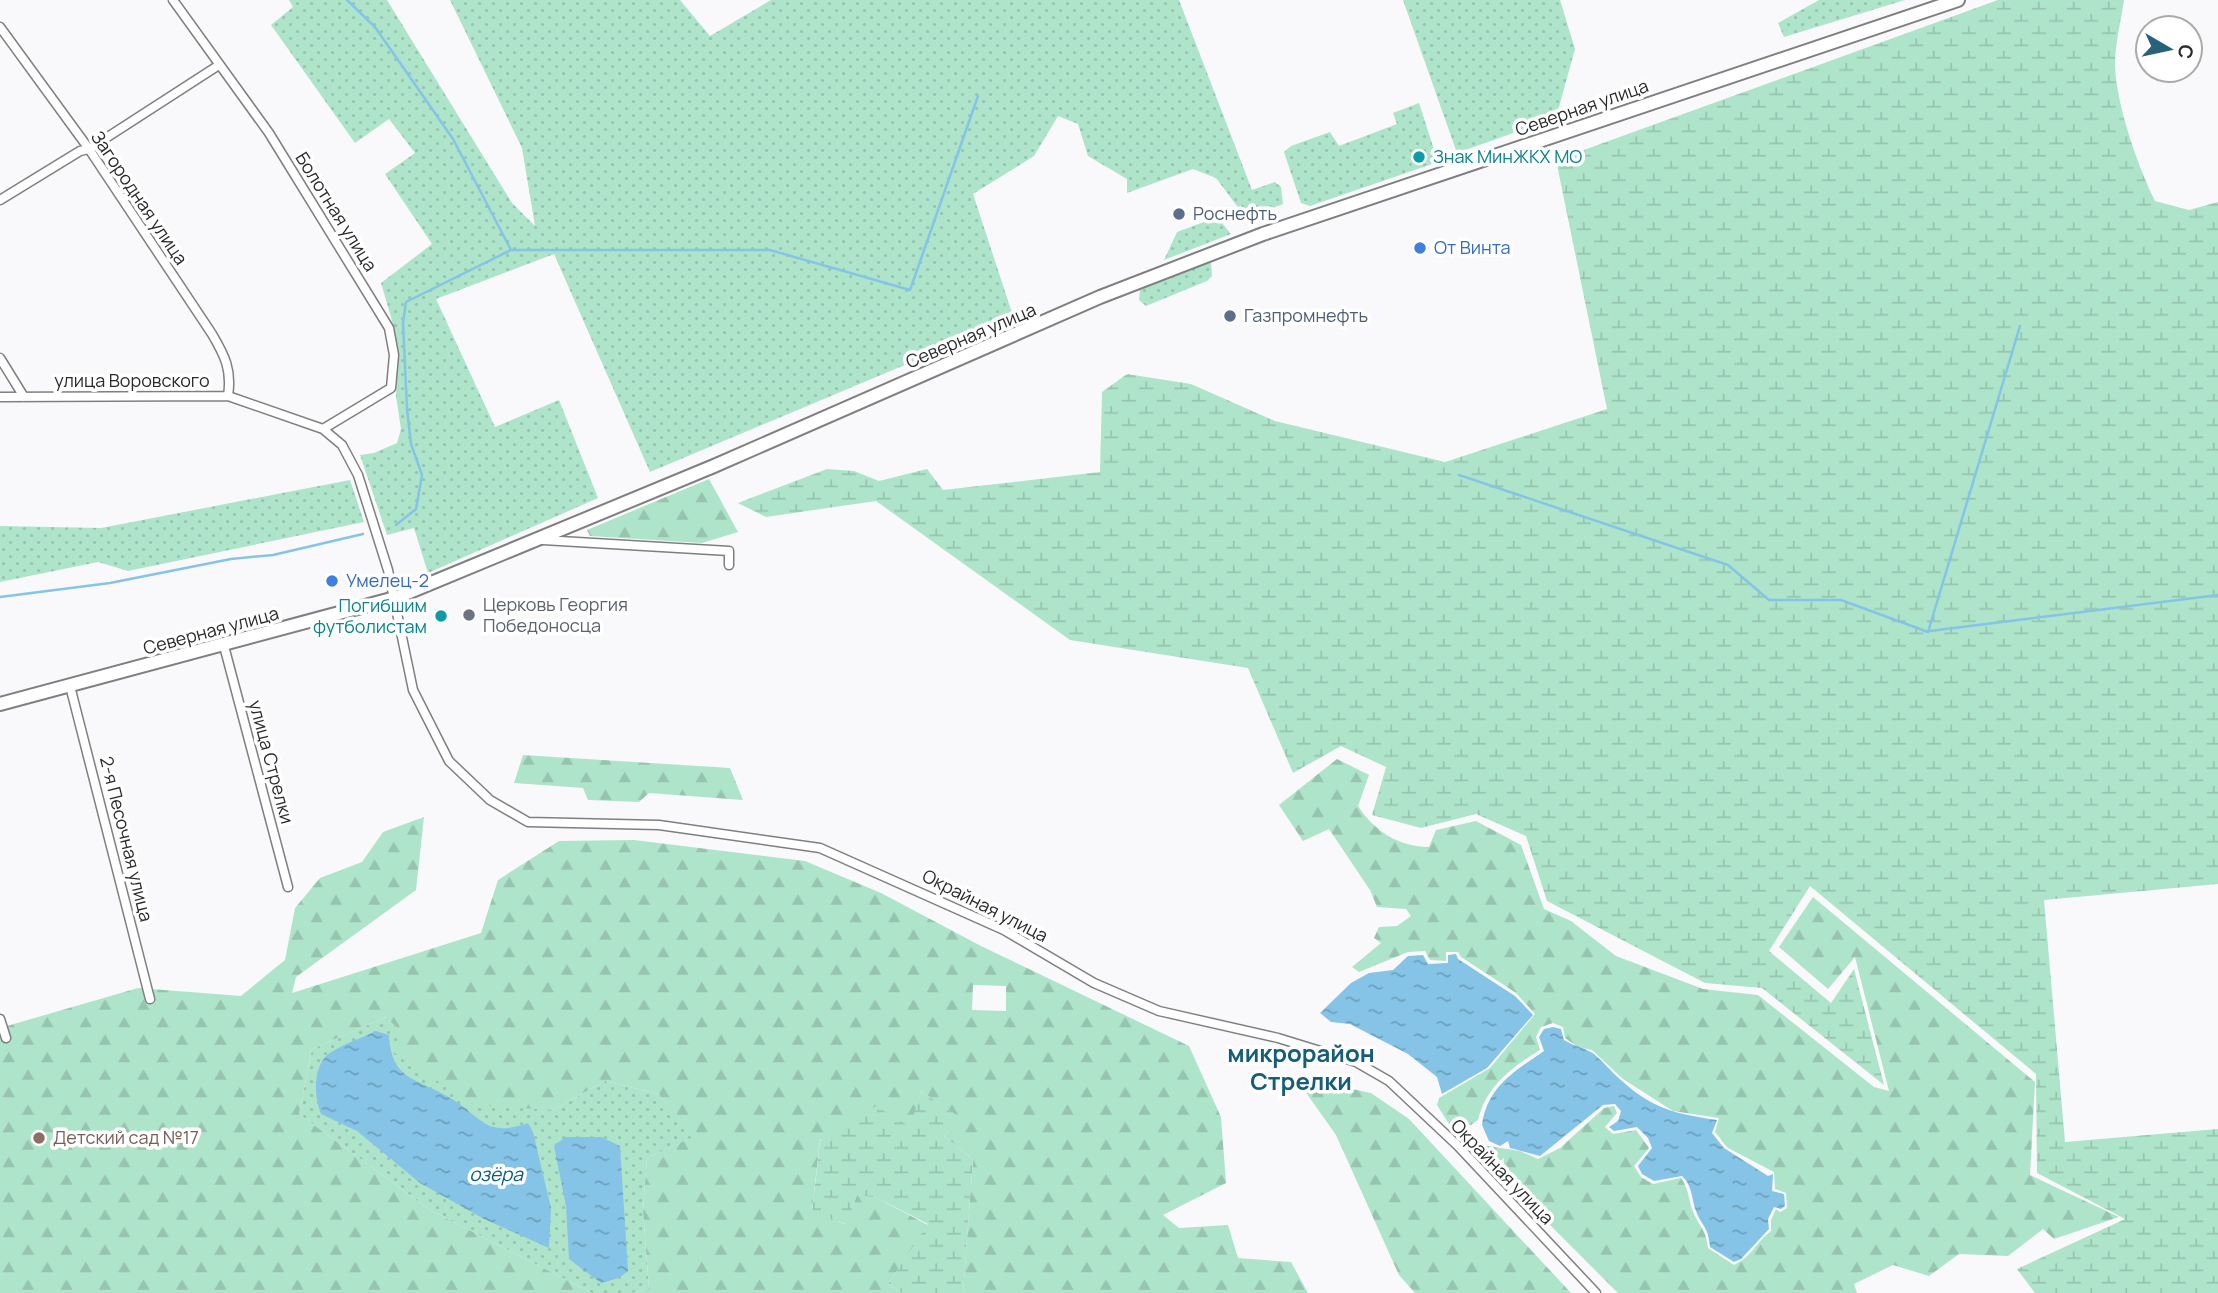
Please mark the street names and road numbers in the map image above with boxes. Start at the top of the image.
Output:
street label: Северная улица [1512,73,1651,141]
street label: Загородная улица [86,126,194,269]
street label: Болотная улица [291,147,383,276]
street label: Северная улица [902,297,1039,373]
street label: улица Воровского [54,368,210,392]
street label: Северная улица [140,600,281,660]
street label: улица Стрелки [244,697,300,826]
street label: 2-я Песочная улица [95,754,159,924]
street label: Окрайная улица [919,863,1052,947]
street label: Окрайная улица [1446,1113,1559,1229]

